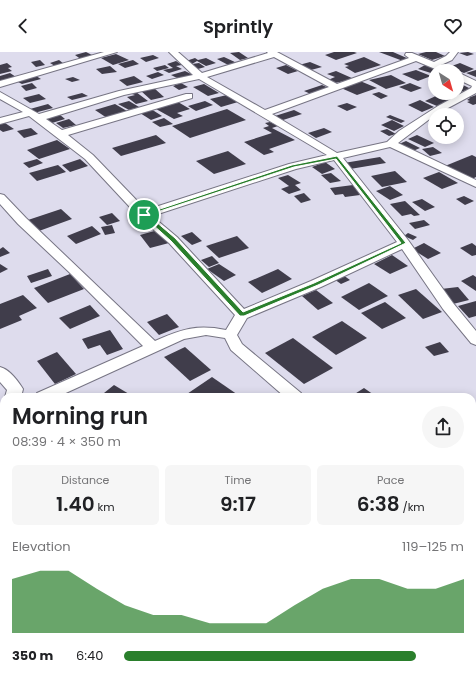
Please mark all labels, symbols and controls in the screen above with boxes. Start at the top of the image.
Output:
text: Sprintly [203,14,273,39]
icon: back [12,15,34,37]
icon: heart [442,15,464,37]
north arrow [428,64,464,100]
map controls [428,64,464,144]
button: locate [428,108,464,144]
pin [127,198,161,232]
icon: arrive [133,204,155,226]
text: Morning run [12,401,148,432]
button: share [422,406,464,448]
text: 08:39 · 4 × 350 m [12,432,121,451]
text: Distance [61,472,109,488]
text: Time [225,472,251,488]
text: Pace [377,472,404,488]
text: 1.40 [56,490,95,518]
text: 9:17 [220,490,256,518]
text: 6:38 [357,490,400,518]
text: km [95,499,115,515]
text: /km [400,499,425,515]
text: Elevation [12,537,71,556]
text: 119–125 m [402,537,464,556]
text: 350 m [12,646,53,665]
text: 6:40 [76,646,103,665]

